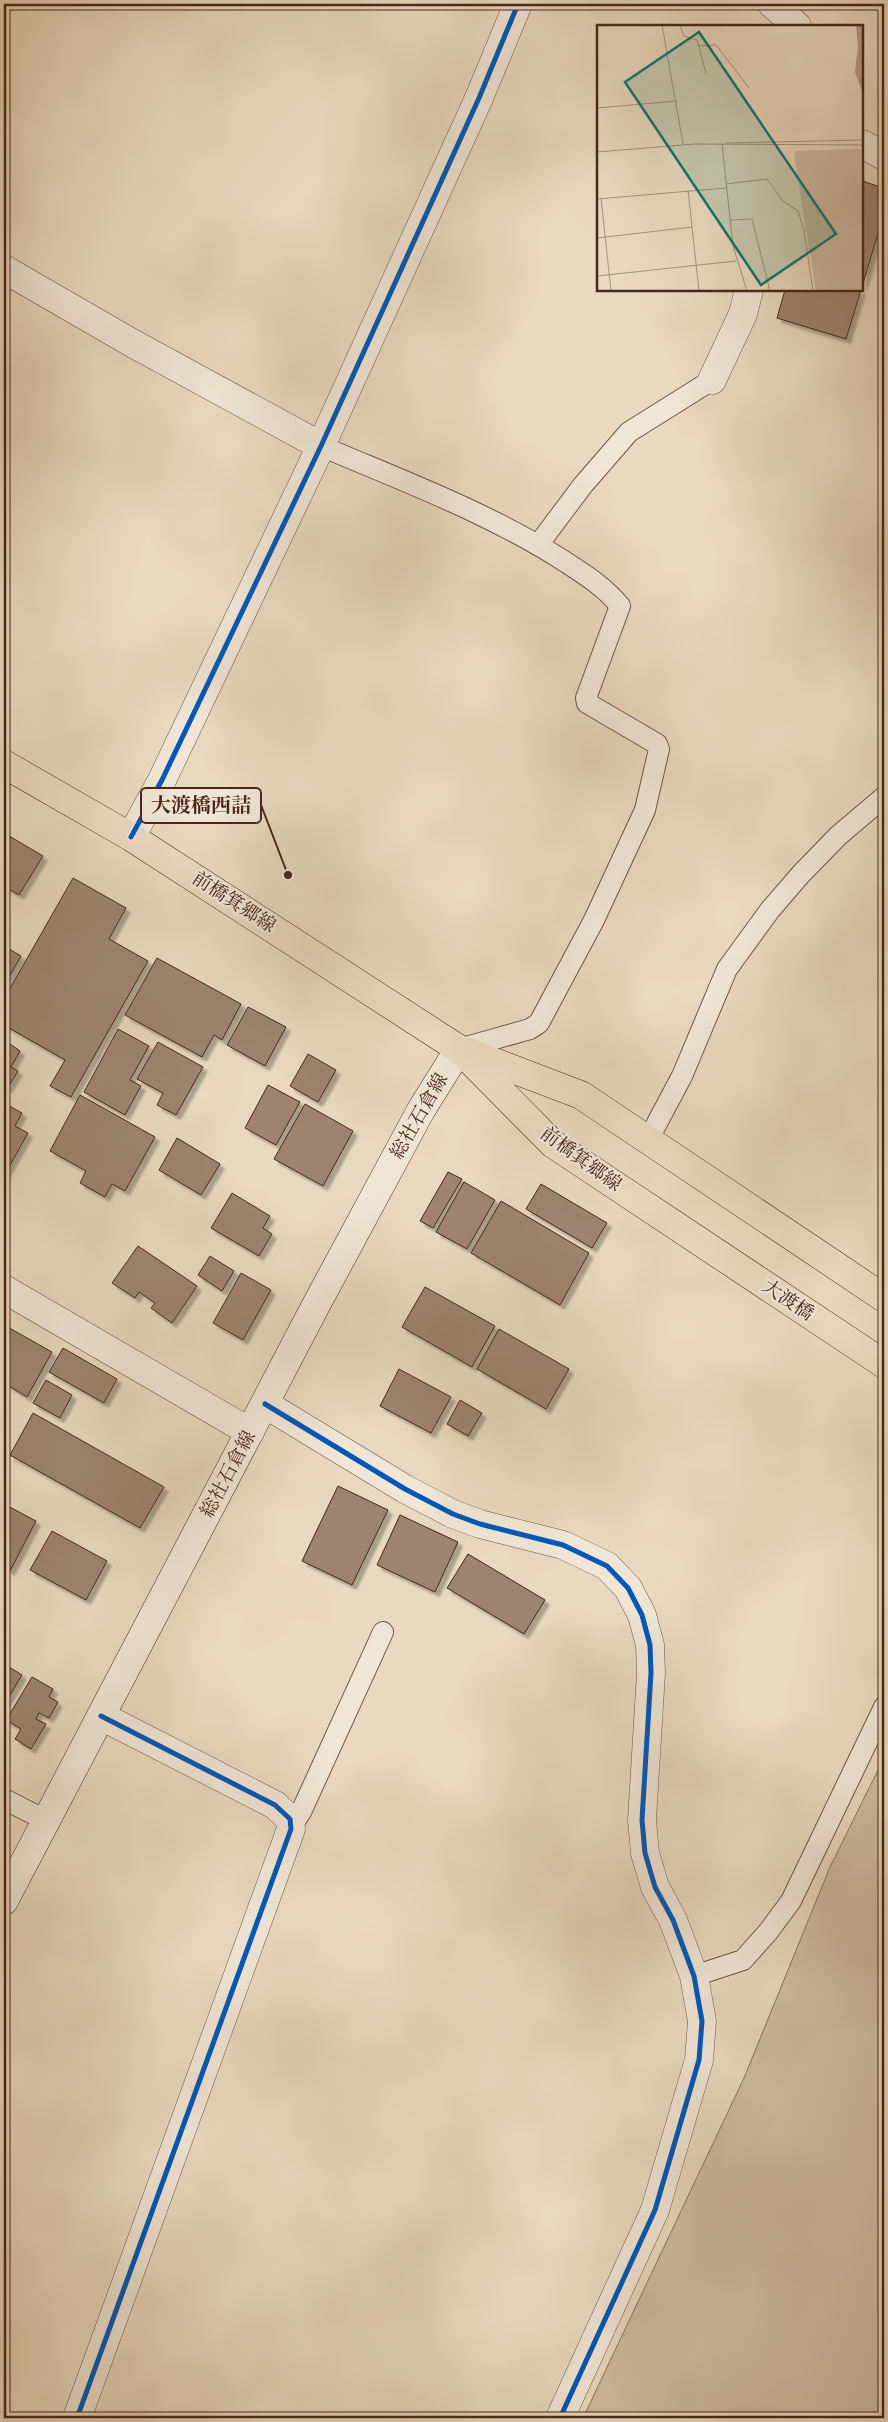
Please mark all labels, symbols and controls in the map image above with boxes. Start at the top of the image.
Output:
inset map [597,25,863,291]
callout: 大渡橋西詰 [141,788,261,823]
text: 大渡橋西詰 [151,793,251,818]
street label: 前橋箕郷線 [188,866,280,938]
street label: 総社石倉線 [385,1069,453,1163]
street label: 前橋箕郷線 [536,1121,626,1197]
street label: 大渡橋 [758,1274,818,1326]
street label: 総社石倉線 [195,1426,261,1522]

